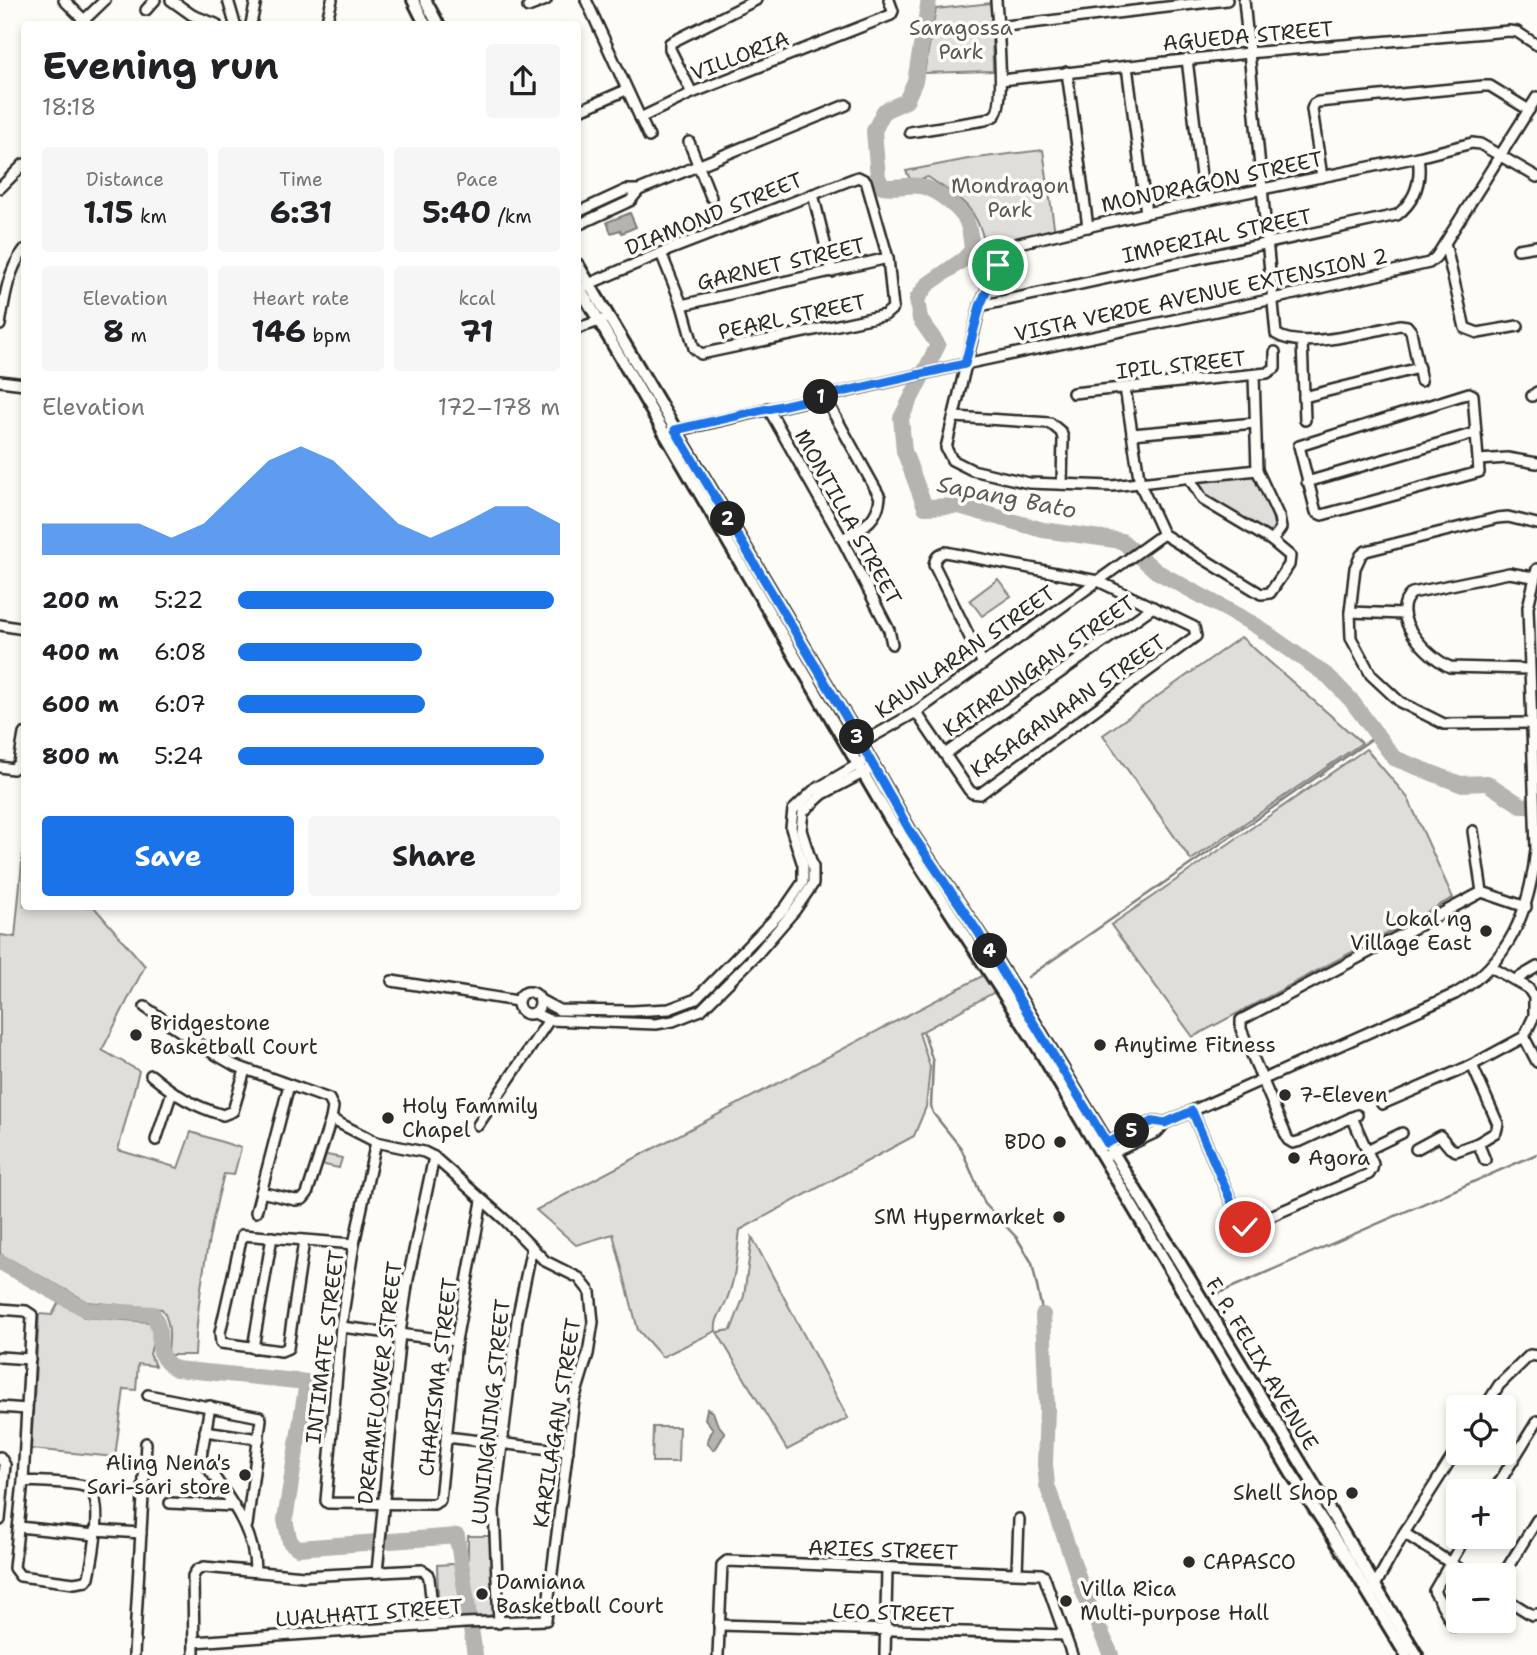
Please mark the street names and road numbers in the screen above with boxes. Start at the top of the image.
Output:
street label: AGUEDA STREET [1161,15,1335,57]
street label: VILLORIA [687,24,793,88]
street label: MONDRAGON STREET [1099,145,1325,219]
street label: DIAMOND STREET [621,166,807,262]
street label: IMPERIAL STREET [1120,202,1314,270]
street label: GARNET STREET [694,231,868,297]
street label: VISTA VERDE AVENUE EXTENSION 2 [1012,242,1390,348]
street label: PEARL STREET [716,288,868,346]
street label: IPIL STREET [1115,344,1247,386]
street label: MONTILLA STREET [788,424,908,610]
street label: KAUNLARAN STREET [869,579,1061,725]
street label: KATARUNGAN STREET [938,589,1141,743]
street label: KASAGANAAN STREET [965,628,1171,784]
street label: INTIMATE STREET [299,1249,351,1445]
street label: DREAMFLOWER STREET [351,1260,409,1506]
street label: F. P. FELIX AVENUE [1199,1272,1325,1456]
street label: CHARISMA STREET [412,1276,464,1478]
street label: LUNINGNING STREET [465,1298,517,1526]
street label: KARILAGAN STREET [527,1316,587,1530]
street label: ARIES STREET [808,1533,959,1567]
street label: LUALHATI STREET [274,1592,464,1634]
street label: LEO STREET [831,1597,955,1629]

